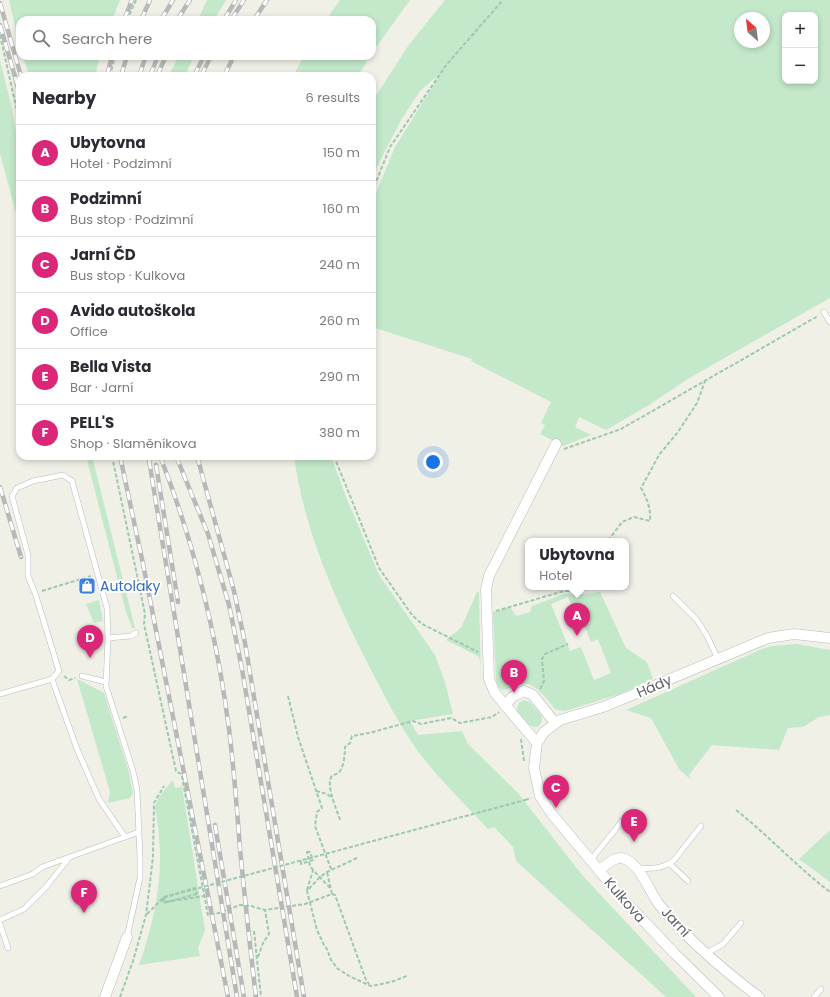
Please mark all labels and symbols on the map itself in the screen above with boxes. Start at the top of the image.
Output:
north arrow [734,12,770,48]
your location [423,452,443,472]
shop icon: Autolaky [77,576,97,596]
place label: Autolaky [100,576,161,596]
pin: A [564,603,590,636]
pin: D [77,625,103,658]
pin: B [501,660,527,693]
street label: Hády [633,670,675,702]
pin: C [543,775,569,808]
pin: E [621,809,647,842]
street label: Kulkova [600,873,650,927]
pin: F [71,880,97,913]
street label: Jarní [657,903,695,942]

